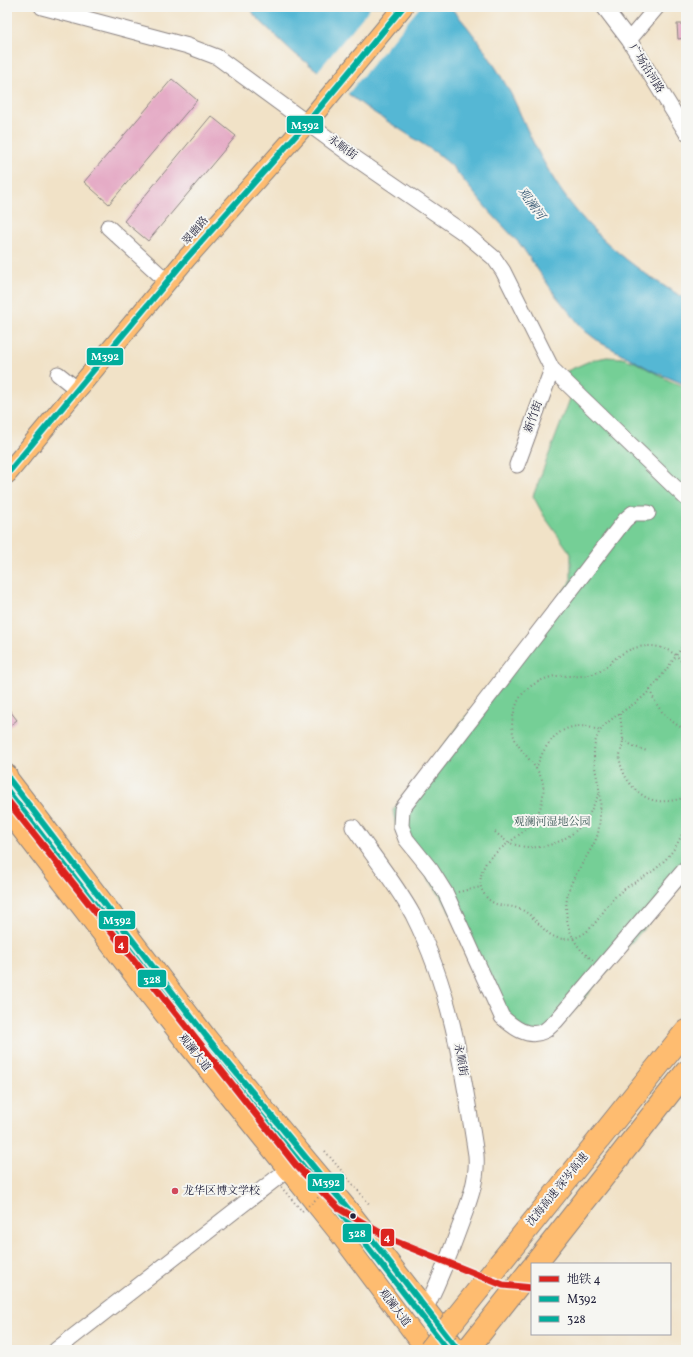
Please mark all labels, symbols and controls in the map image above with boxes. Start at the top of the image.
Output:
street label: 广场沿河路 [625,42,667,96]
line badge: M392 [286,115,324,134]
text: M392 [291,119,319,134]
street label: 永顺街 [324,132,360,164]
water label: 观澜河 [514,185,549,225]
street label: 翠幽路 [180,214,212,248]
line badge: M392 [86,347,124,366]
text: M392 [91,350,119,365]
street label: 新竹街 [521,399,547,435]
park label: 观澜河湿地公园 [514,815,591,830]
line badge: M392 [98,910,136,930]
text: M392 [103,914,131,929]
line badge: 4 [114,935,129,954]
text: 4 [118,938,125,953]
line badge: 328 [137,969,167,988]
text: 328 [143,973,161,988]
street label: 观澜大道 [175,1031,213,1075]
street label: 永顺街 [449,1042,471,1078]
street label: 沈海高速 深岑高速 [524,1150,592,1230]
line badge: M392 [307,1173,345,1192]
text: M392 [312,1176,340,1191]
place label: 龙华区博文学校 [183,1184,260,1199]
marker: 龙华区博文学校 [170,1186,180,1196]
unlabelled marker [348,1211,358,1221]
line badge: 328 [342,1223,372,1243]
text: 328 [348,1227,366,1242]
line badge: 4 [380,1228,395,1247]
text: 4 [384,1231,391,1246]
legend [531,1263,671,1335]
text: 地铁 4 [567,1272,601,1288]
street label: 观澜大道 [375,1286,413,1330]
text: M392 [567,1292,597,1308]
text: 328 [567,1312,586,1328]

